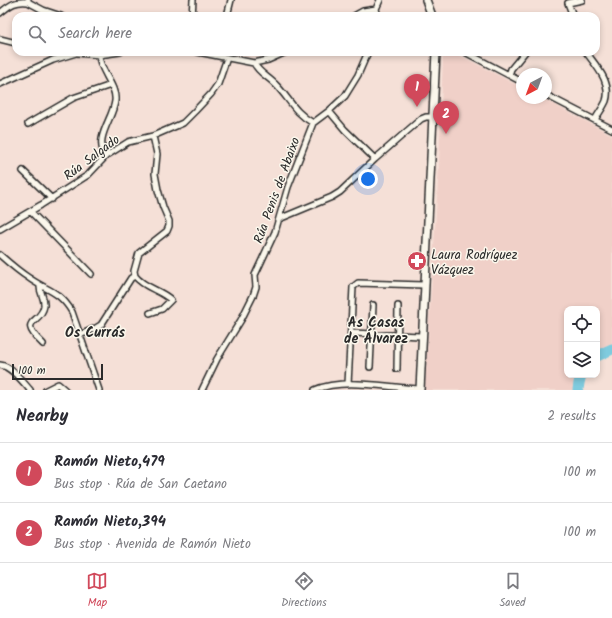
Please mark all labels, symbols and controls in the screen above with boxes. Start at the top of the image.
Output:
search box [12,12,600,56]
text: Search here [58,22,132,46]
icon: search [26,23,48,45]
north arrow [516,68,552,104]
pin: 1 [404,74,430,107]
pin: 2 [433,101,459,134]
street label: Rúa Salgado [59,130,125,186]
street label: Rúa Penis de Abaixo [248,134,306,247]
your location [358,169,378,189]
place label: Laura Rodríguez Vázquez [431,245,518,281]
pharmacy icon: Laura Rodríguez Vázquez [406,250,428,272]
map controls [564,306,600,378]
button: locate [564,306,600,342]
district label: As Casas de Álvarez [344,312,408,350]
district label: Os Currás [65,322,125,344]
button: layers [564,342,600,378]
scale bar [12,362,103,381]
text: 100 m [18,362,46,380]
text: Nearby [16,403,68,430]
text: 2 results [548,406,596,427]
text: Ramón Nieto,479 [54,450,165,474]
text: 1 [27,462,31,483]
text: 100 m [563,462,596,483]
text: Bus stop · Rúa de San Caetano [54,474,227,495]
text: Ramón Nieto,394 [54,510,166,534]
text: 2 [25,522,33,543]
text: 100 m [563,522,596,543]
text: Bus stop · Avenida de Ramón Nieto [54,534,251,555]
tab: Map [86,570,108,612]
tab: Directions [281,570,327,612]
tab: Saved [500,570,526,612]

